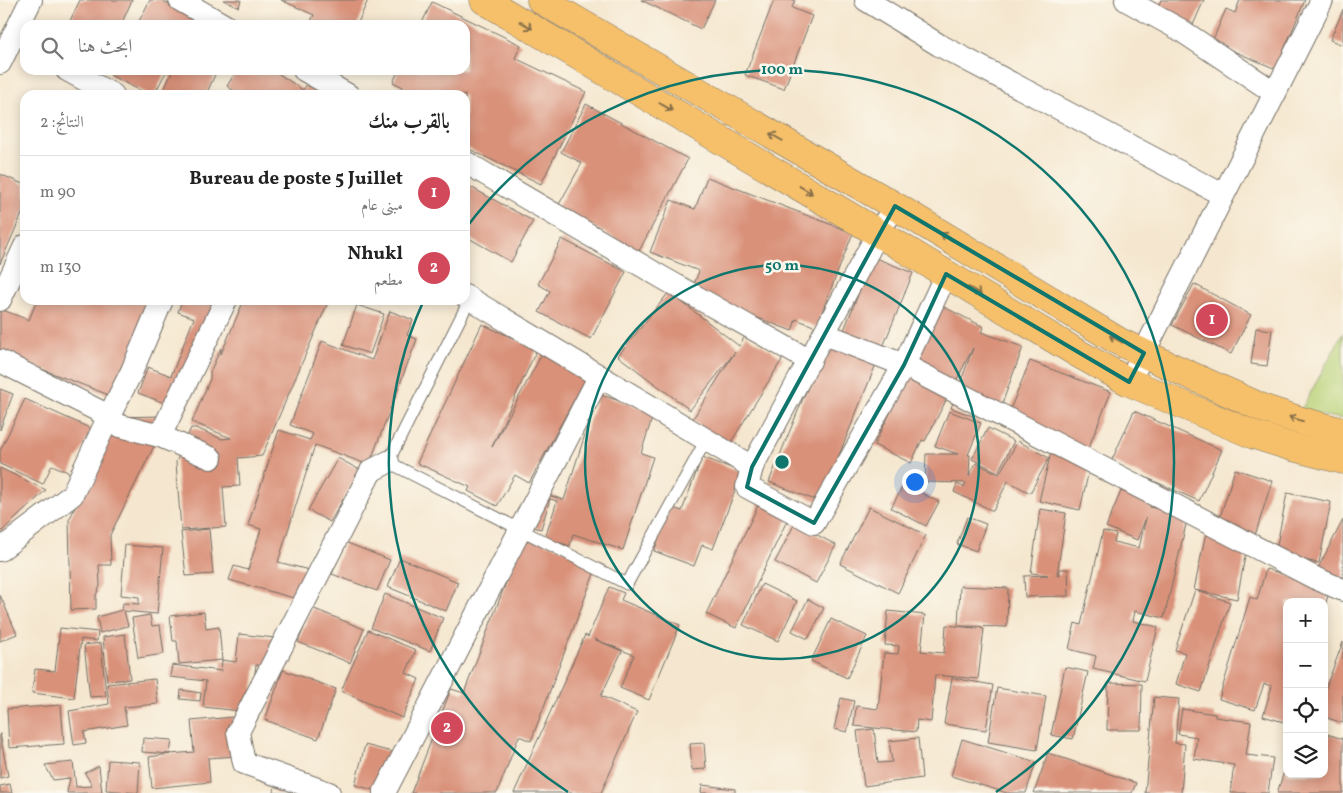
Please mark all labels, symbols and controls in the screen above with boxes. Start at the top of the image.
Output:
search box [20,20,470,75]
one-way arrow [518,20,532,30]
icon: search [38,34,66,62]
text: ابحث هنا [78,34,132,60]
text: 100 m [761,60,804,81]
one-way arrow [658,103,672,113]
text: بالقرب منك [368,108,450,137]
text: النتائج: 2 [40,112,84,134]
one-way arrow [770,131,784,141]
text: Bureau de poste 5 Juillet [189,166,403,192]
text: 90 m [40,182,76,204]
text: 1 [431,182,437,204]
one-way arrow [798,186,812,196]
text: مبنى عام [361,195,403,217]
one-way arrow [940,232,954,242]
text: Nhukl [348,241,403,267]
text: 50 m [765,256,799,277]
text: 130 m [40,257,81,279]
text: 2 [430,257,438,279]
text: مطعم [374,270,403,292]
one-way arrow [968,287,982,297]
pin: 1 [1196,301,1228,339]
one-way arrow [1108,334,1123,344]
one-way arrow [1288,414,1304,424]
centre of rings [773,453,791,471]
your location [902,469,928,495]
map controls [1283,598,1328,778]
button: + [1283,598,1328,643]
button: − [1283,643,1328,688]
button: locate [1283,688,1328,733]
pin: 2 [431,709,463,747]
button: layers [1283,733,1328,778]

